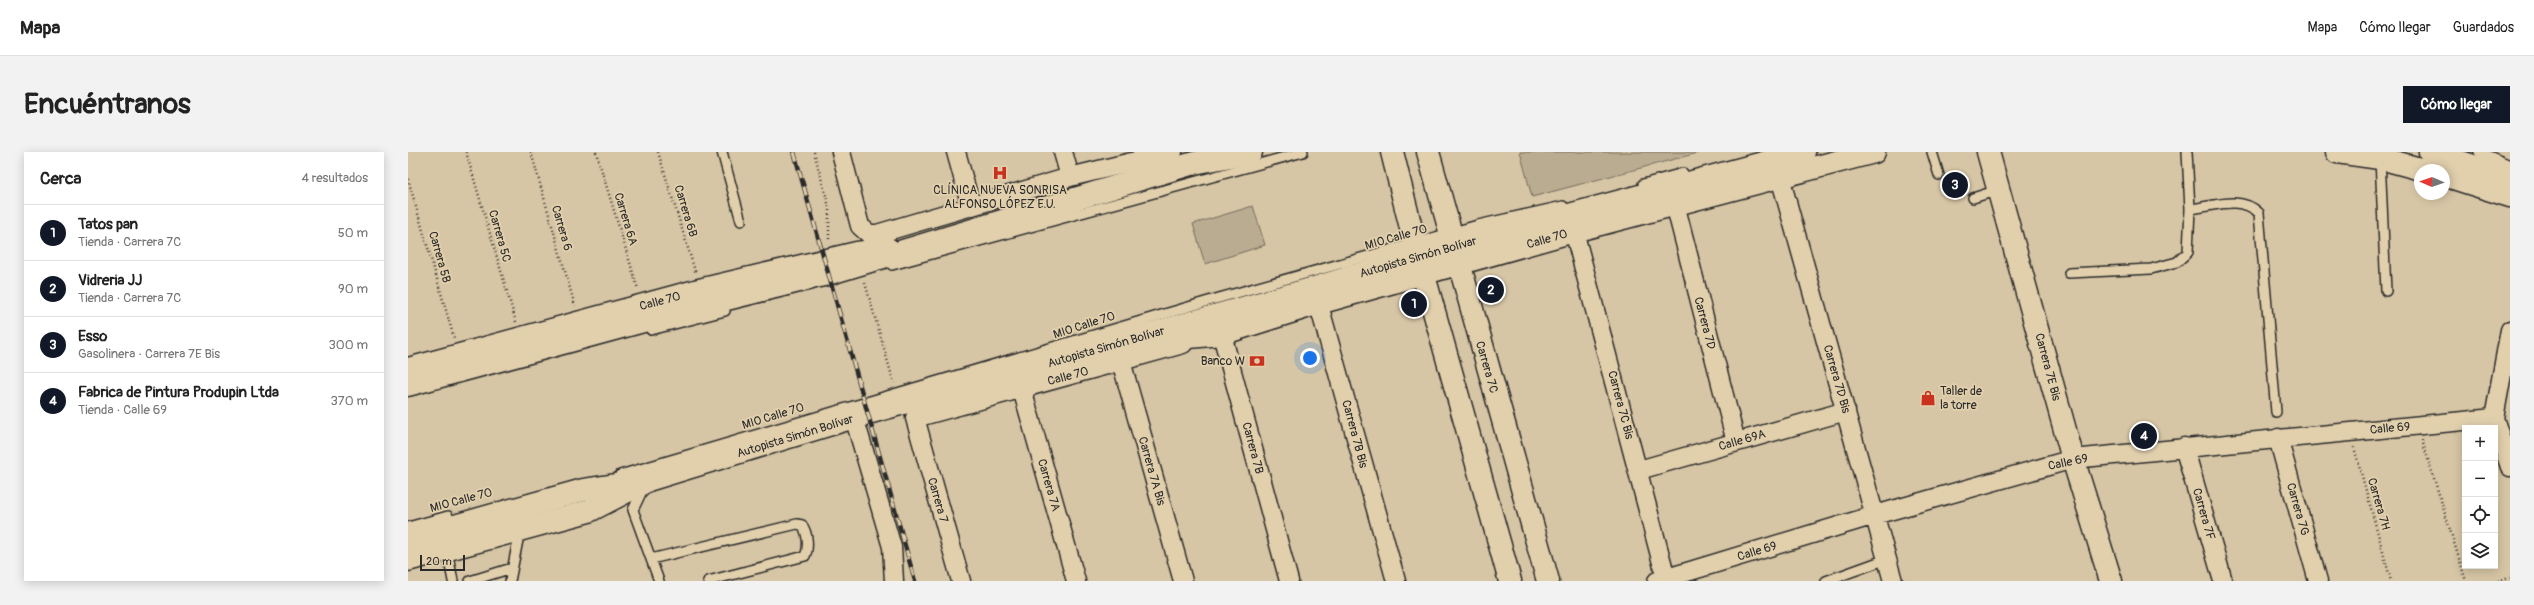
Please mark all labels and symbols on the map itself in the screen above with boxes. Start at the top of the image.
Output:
hospital icon: CLÍNICA NUEVA SONRISA ALFONSO LÓPEZ E.U. [991,164,1009,182]
north arrow [2414,164,2450,200]
pin: 3 [1942,170,1968,200]
place label: CLÍNICA NUEVA SONRISA ALFONSO LÓPEZ E.U. [933,182,1067,212]
street label: Carrera 6B [671,183,701,239]
street label: Carrera 6A [610,191,641,248]
street label: Carrera 6 [548,204,575,253]
street label: Carrera 5C [485,208,514,264]
street label: MIO Calle 70 [1363,221,1429,254]
street label: Calle 70 [1525,227,1569,252]
street label: Carrera 5B [425,230,454,285]
street label: Autopista Simón Bolívar [1358,233,1479,281]
pin: 2 [1478,275,1504,305]
street label: Calle 70 [638,289,682,314]
pin: 1 [1401,289,1427,319]
street label: Carrera 7D [1690,295,1719,351]
street label: MIO Calle 70 [1051,308,1117,342]
street label: Autopista Simón Bolívar [1046,323,1167,371]
street label: Carrera 7E Bis [2031,332,2064,403]
street label: Carrera 7C [1472,339,1501,395]
street label: Carrera 7D Bis [1820,343,1854,416]
your location [1300,348,1320,368]
bank icon: Banco W [1248,352,1266,370]
place label: Banco W [1201,354,1245,369]
street label: Calle 70 [1046,364,1090,389]
street label: Carrera 7C Bis [1604,369,1637,442]
place label: Taller de la torre [1940,384,1982,413]
shop icon: Taller de la torre [1919,389,1937,407]
street label: Carrera 7B Bis [1338,399,1371,470]
street label: MIO Calle 70 [740,400,806,433]
street label: Autopista Simón Bolívar [735,411,856,461]
street label: Calle 69 [2369,419,2411,438]
street label: Carrera 7B [1238,421,1267,476]
pin: 4 [2131,421,2157,451]
street label: Calle 69A [1717,427,1768,454]
street label: Carrera 7A Bis [1135,435,1169,508]
street label: Calle 69 [2047,451,2089,474]
street label: Carrera 7A [1034,457,1063,513]
street label: Carrera 7 [924,476,951,525]
street label: Carrera 7H [2364,476,2393,532]
street label: Carrera 7G [2283,481,2312,537]
street label: MIO Calle 70 [428,485,494,516]
street label: Carrera 7F [2189,486,2218,542]
street label: Calle 69 [1736,538,1779,565]
scale bar [420,553,465,572]

